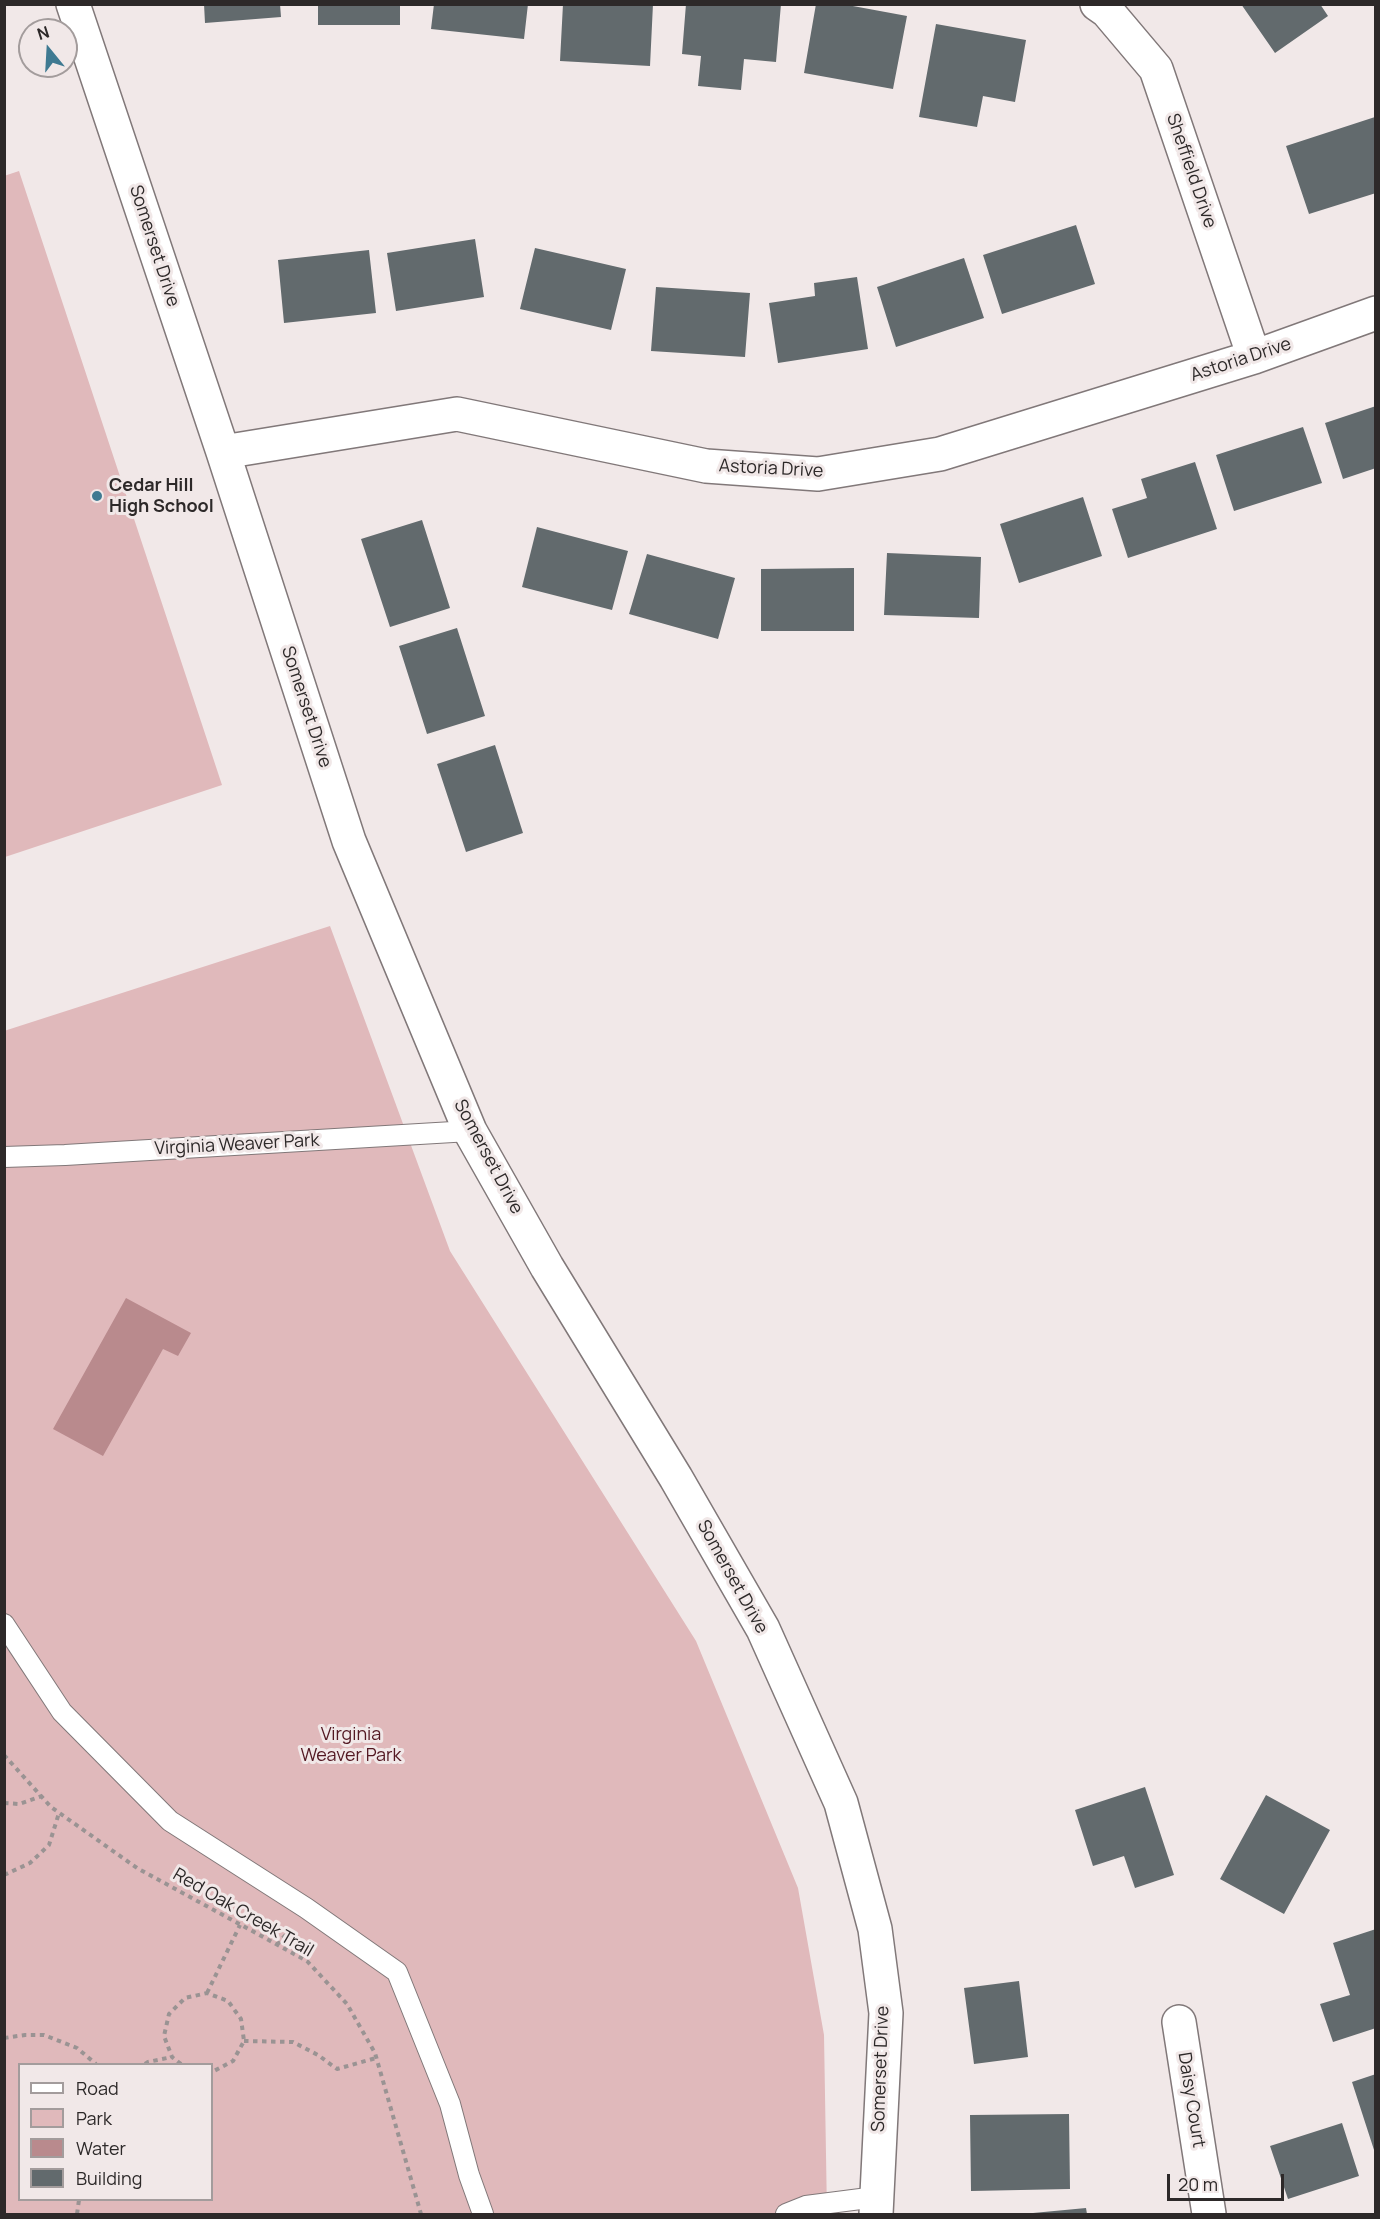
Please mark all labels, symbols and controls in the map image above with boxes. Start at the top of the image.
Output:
north arrow [18,18,78,78]
text: N [34,21,52,45]
street label: Sheffield Drive [1161,111,1221,231]
street label: Somerset Drive [124,183,184,309]
street label: Astoria Drive [1188,334,1294,386]
street label: Astoria Drive [718,455,824,483]
place label: Cedar Hill High School [109,475,214,518]
marker: Cedar Hill High School [90,489,104,503]
street label: Somerset Drive [276,644,336,770]
street label: Somerset Drive [449,1096,527,1218]
street label: Virginia Weaver Park [154,1130,320,1160]
street label: Somerset Drive [692,1516,772,1638]
park label: Virginia Weaver Park [300,1724,402,1766]
street label: Red Oak Creek Trail [169,1864,317,1962]
street label: Somerset Drive [868,2005,894,2133]
street label: Daisy Court [1173,2051,1209,2149]
legend [18,2063,213,2201]
text: Road [76,2076,119,2100]
text: Park [76,2106,112,2130]
text: Water [76,2136,126,2160]
scale bar [1170,2162,1287,2200]
text: Building [76,2166,142,2190]
text: 20 m [1178,2172,1218,2196]

